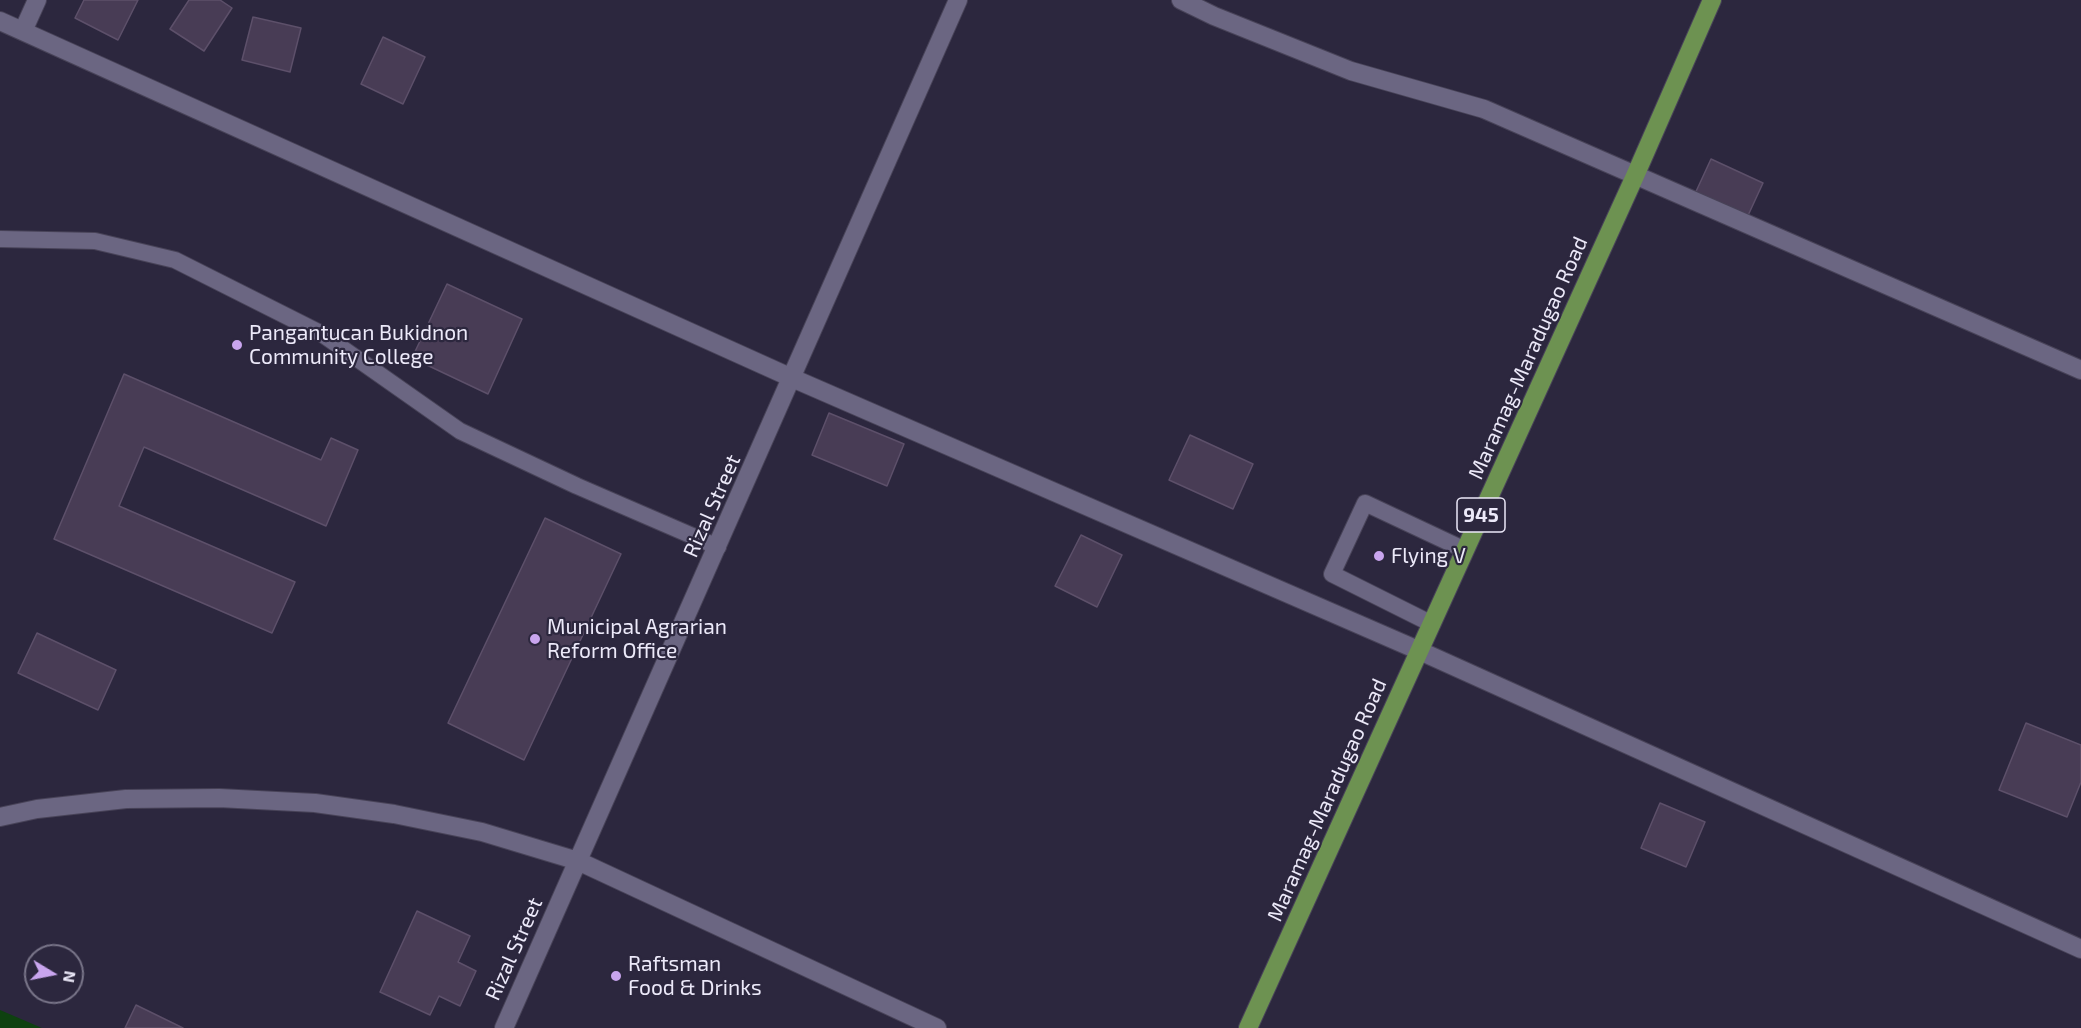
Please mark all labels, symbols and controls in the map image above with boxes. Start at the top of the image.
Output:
street label: Maramag-Maradugao Road [1463,233,1593,483]
place label: Pangantucan Bukidnon Community College [249,320,468,370]
marker: Pangantucan Bukidnon Community College [230,338,244,352]
street label: Rizal Street [678,451,746,561]
road number: 945 [1457,498,1505,532]
place label: Flying V [1391,543,1466,569]
marker: Flying V [1372,549,1386,563]
place label: Municipal Agrarian Reform Office [547,614,727,664]
marker: Municipal Agrarian Reform Office [528,632,542,646]
street label: Maramag-Maradugao Road [1262,675,1392,925]
street label: Rizal Street [480,894,548,1004]
north arrow [24,944,84,1004]
place label: Raftsman Food & Drinks [628,951,762,1001]
marker: Raftsman Food & Drinks [609,969,623,983]
text: N [60,970,81,984]

